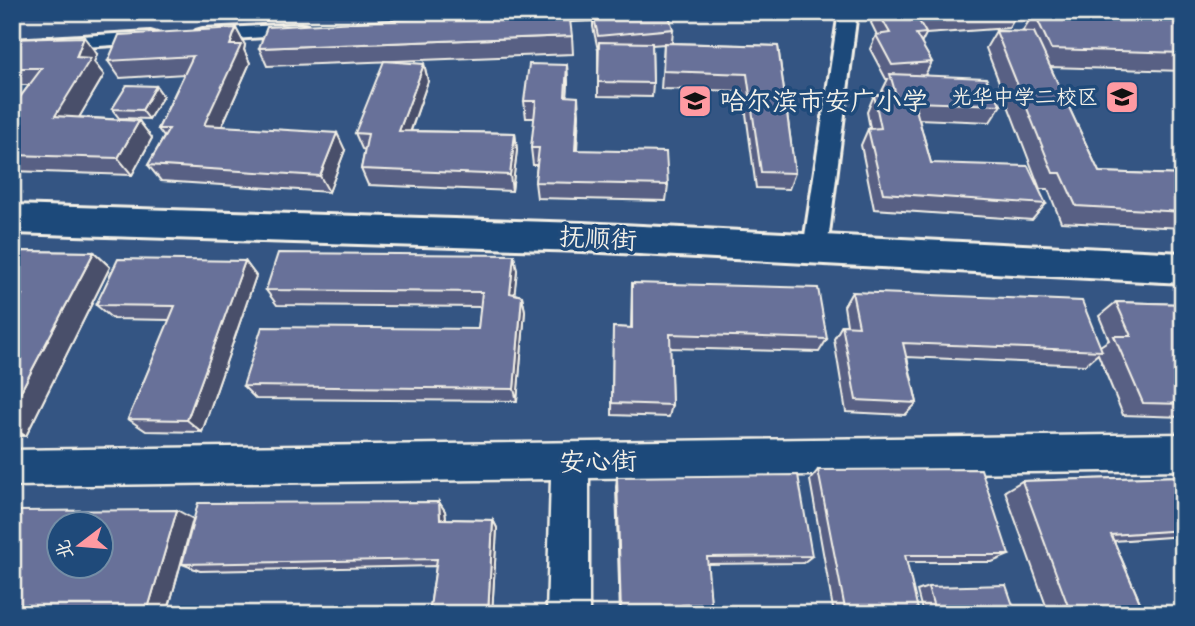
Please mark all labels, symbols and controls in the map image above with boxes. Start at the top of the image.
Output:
school or university icon: 光华中学二校区 [1103,78,1141,116]
school or university icon: 哈尔滨市安广小学 [676,82,714,120]
place label: 光华中学二校区 [951,85,1098,115]
place label: 哈尔滨市安广小学 [720,86,928,123]
street label: 抚顺街 [558,221,638,262]
street label: 安心街 [559,445,637,484]
north arrow [46,510,116,580]
text: 北 [51,536,83,562]

